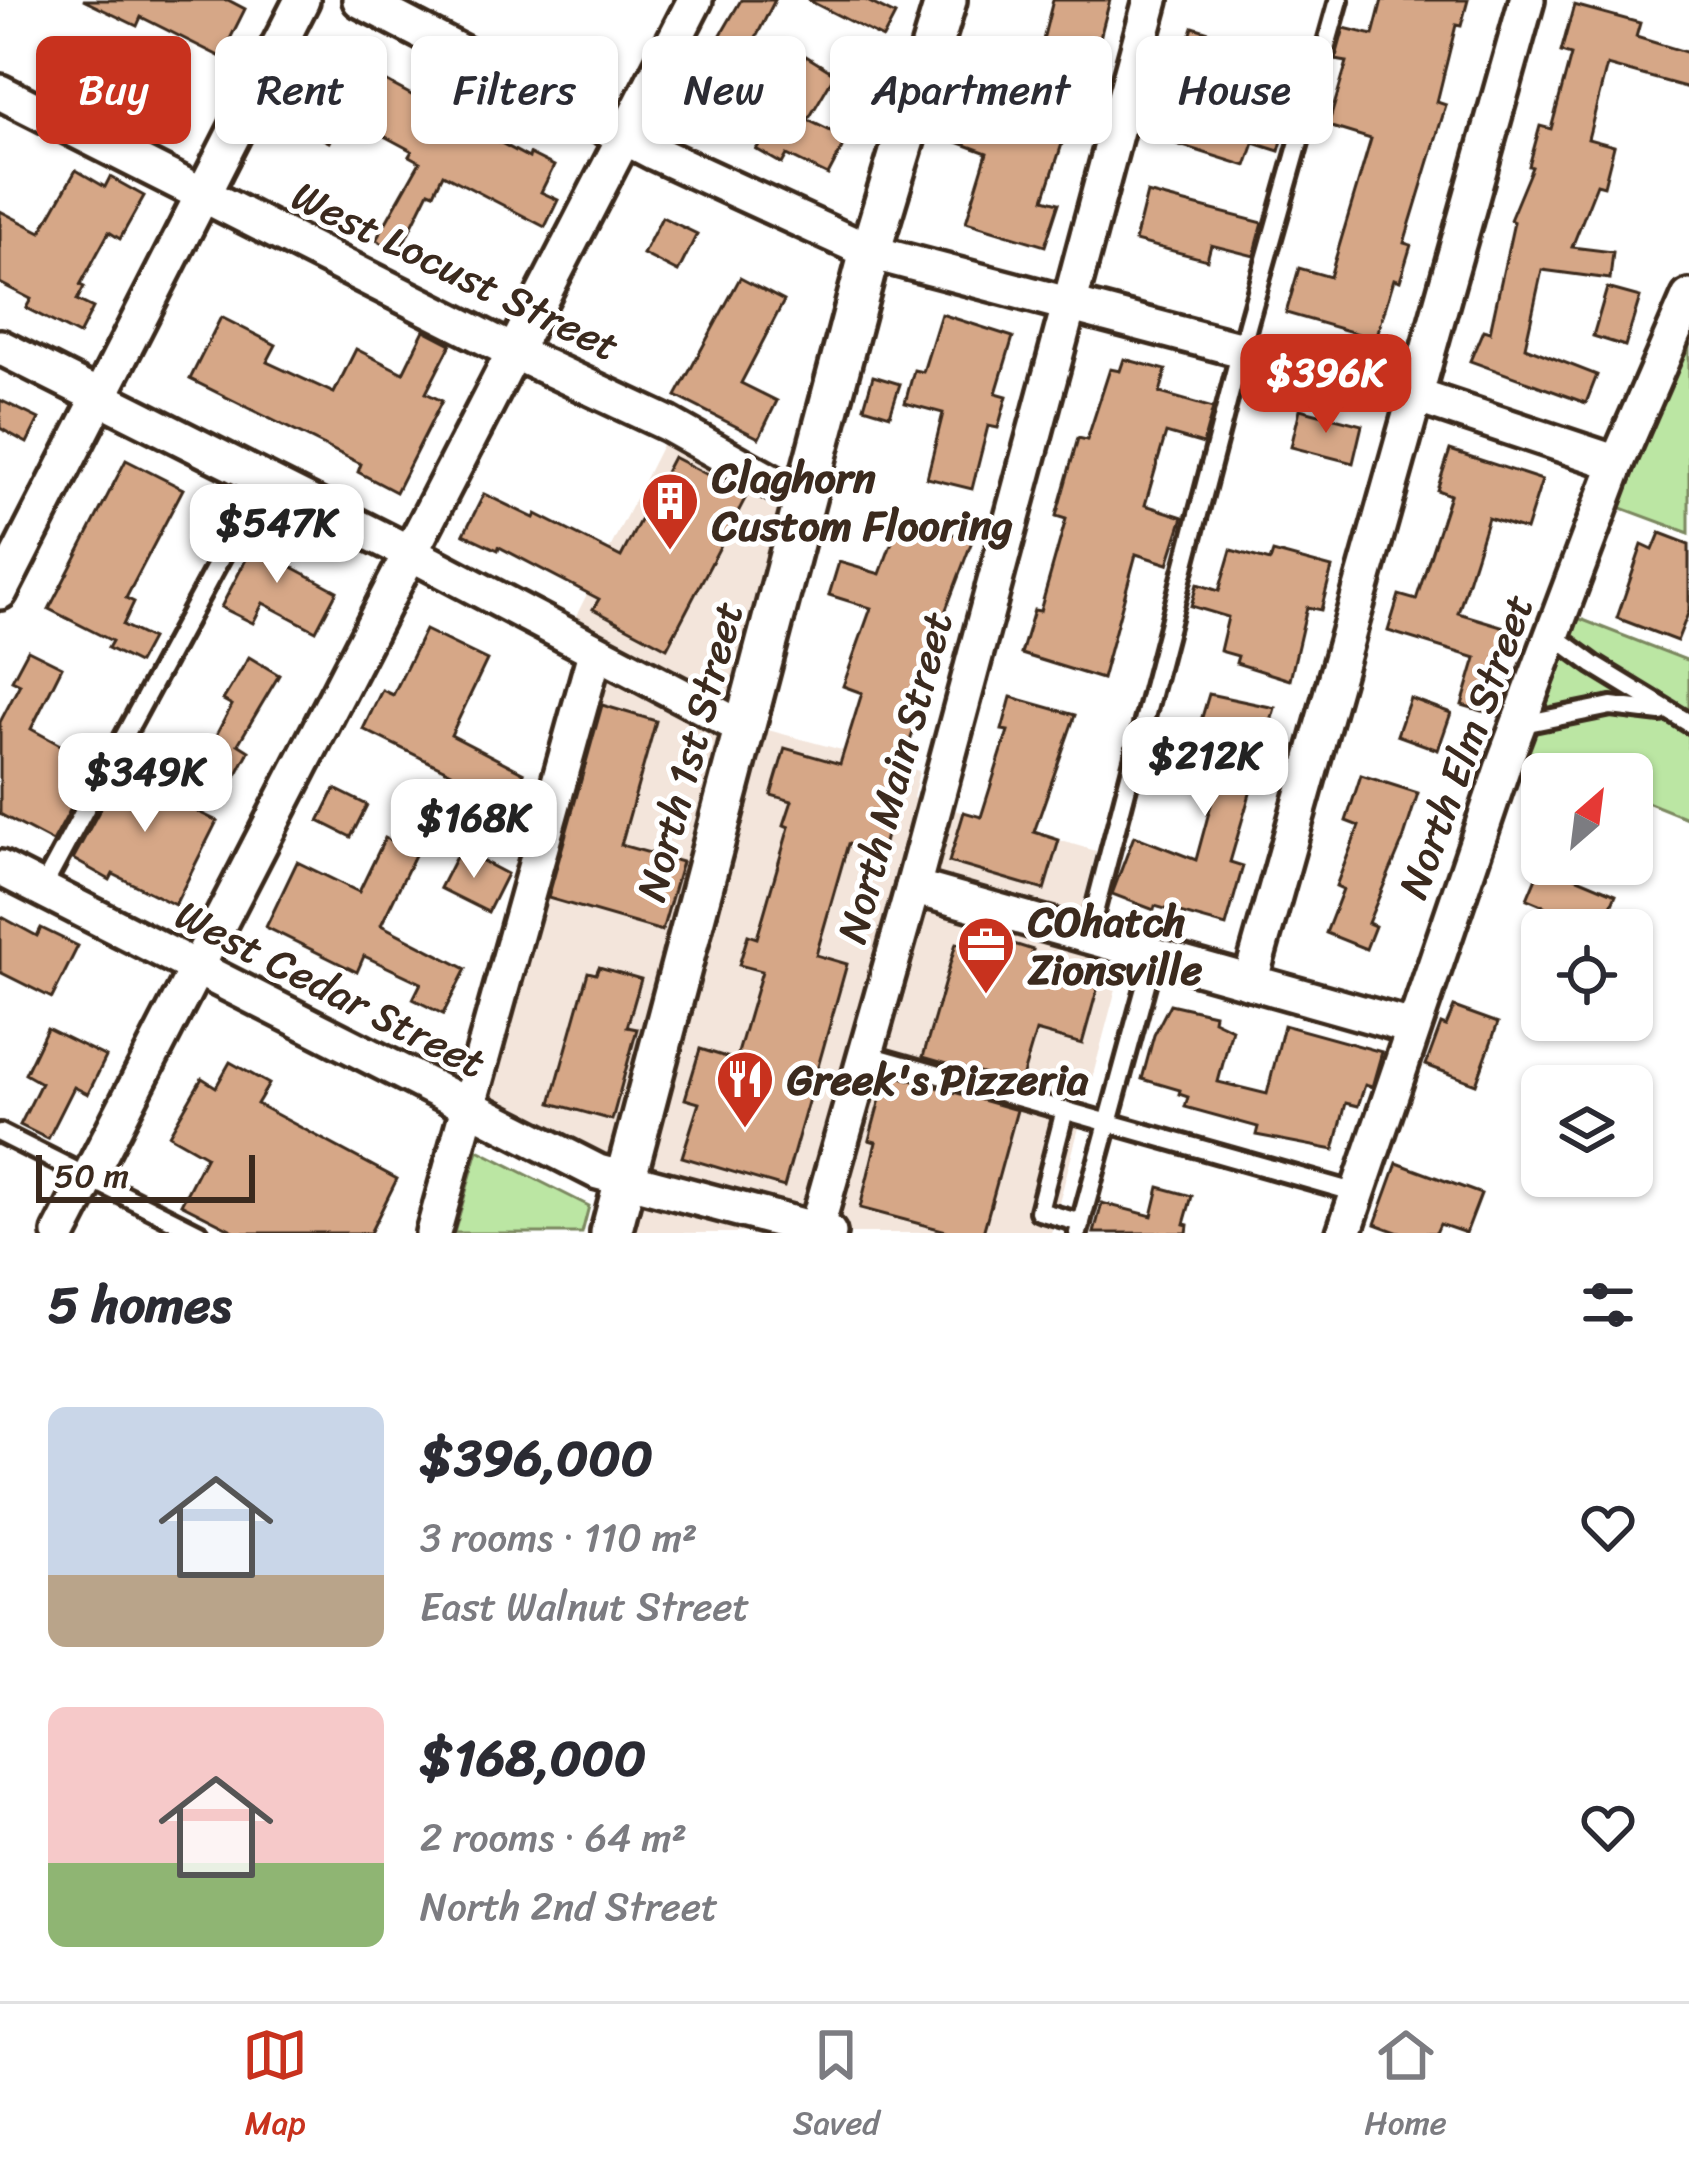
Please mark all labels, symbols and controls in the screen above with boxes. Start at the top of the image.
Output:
chip: Buy [36,36,191,144]
chip: Rent [215,36,387,144]
chip: Filters [411,36,618,144]
chip: New [642,36,806,144]
chip: Apartment [830,36,1112,144]
chip: House [1136,36,1333,144]
street label: West Locust Street [279,159,632,382]
pin: $396K [1242,334,1410,436]
text: $396K [1267,338,1385,407]
place label: Claghorn Custom Flooring [711,441,1013,563]
building icon: Claghorn Custom Flooring [639,470,701,552]
pin: $547K [193,484,361,586]
text: $547K [217,488,337,557]
street label: North Elm Street [1377,584,1555,909]
street label: North 1st Street [614,593,766,909]
street label: North Main Street [815,603,975,951]
pin: $212K [1121,717,1289,819]
text: $212K [1149,721,1261,790]
pin: $349K [61,733,229,835]
text: $349K [85,737,205,806]
north arrow [1521,753,1653,885]
map controls [1521,753,1653,1197]
pin: $168K [390,779,558,881]
text: $168K [418,783,530,852]
street label: West Cedar Street [162,878,499,1099]
place label: COhatch Zionsville [1027,885,1203,1007]
button: locate [1521,909,1653,1041]
office icon: COhatch Zionsville [955,914,1017,996]
place label: Greek's Pizzeria [787,1043,1089,1117]
restaurant icon: Greek's Pizzeria [714,1048,776,1130]
button: layers [1521,1065,1653,1197]
text: 50 m [54,1147,129,1205]
scale bar [36,1149,255,1202]
text: 5 homes [48,1260,231,1350]
icon: filters [1575,1272,1641,1338]
text: $396,000 [420,1413,653,1503]
icon: home [144,1455,288,1599]
icon: heart [1575,1494,1641,1560]
text: 3 rooms · 110 m² [420,1503,697,1572]
text: East Walnut Street [420,1572,750,1641]
text: $168,000 [420,1713,646,1803]
icon: home [144,1755,288,1899]
icon: heart [1575,1794,1641,1860]
text: 2 rooms · 64 m² [420,1803,687,1872]
text: North 2nd Street [420,1872,718,1941]
tab: Map [242,2022,308,2152]
tab: Saved [793,2022,880,2152]
tab: Home [1364,2022,1447,2152]

